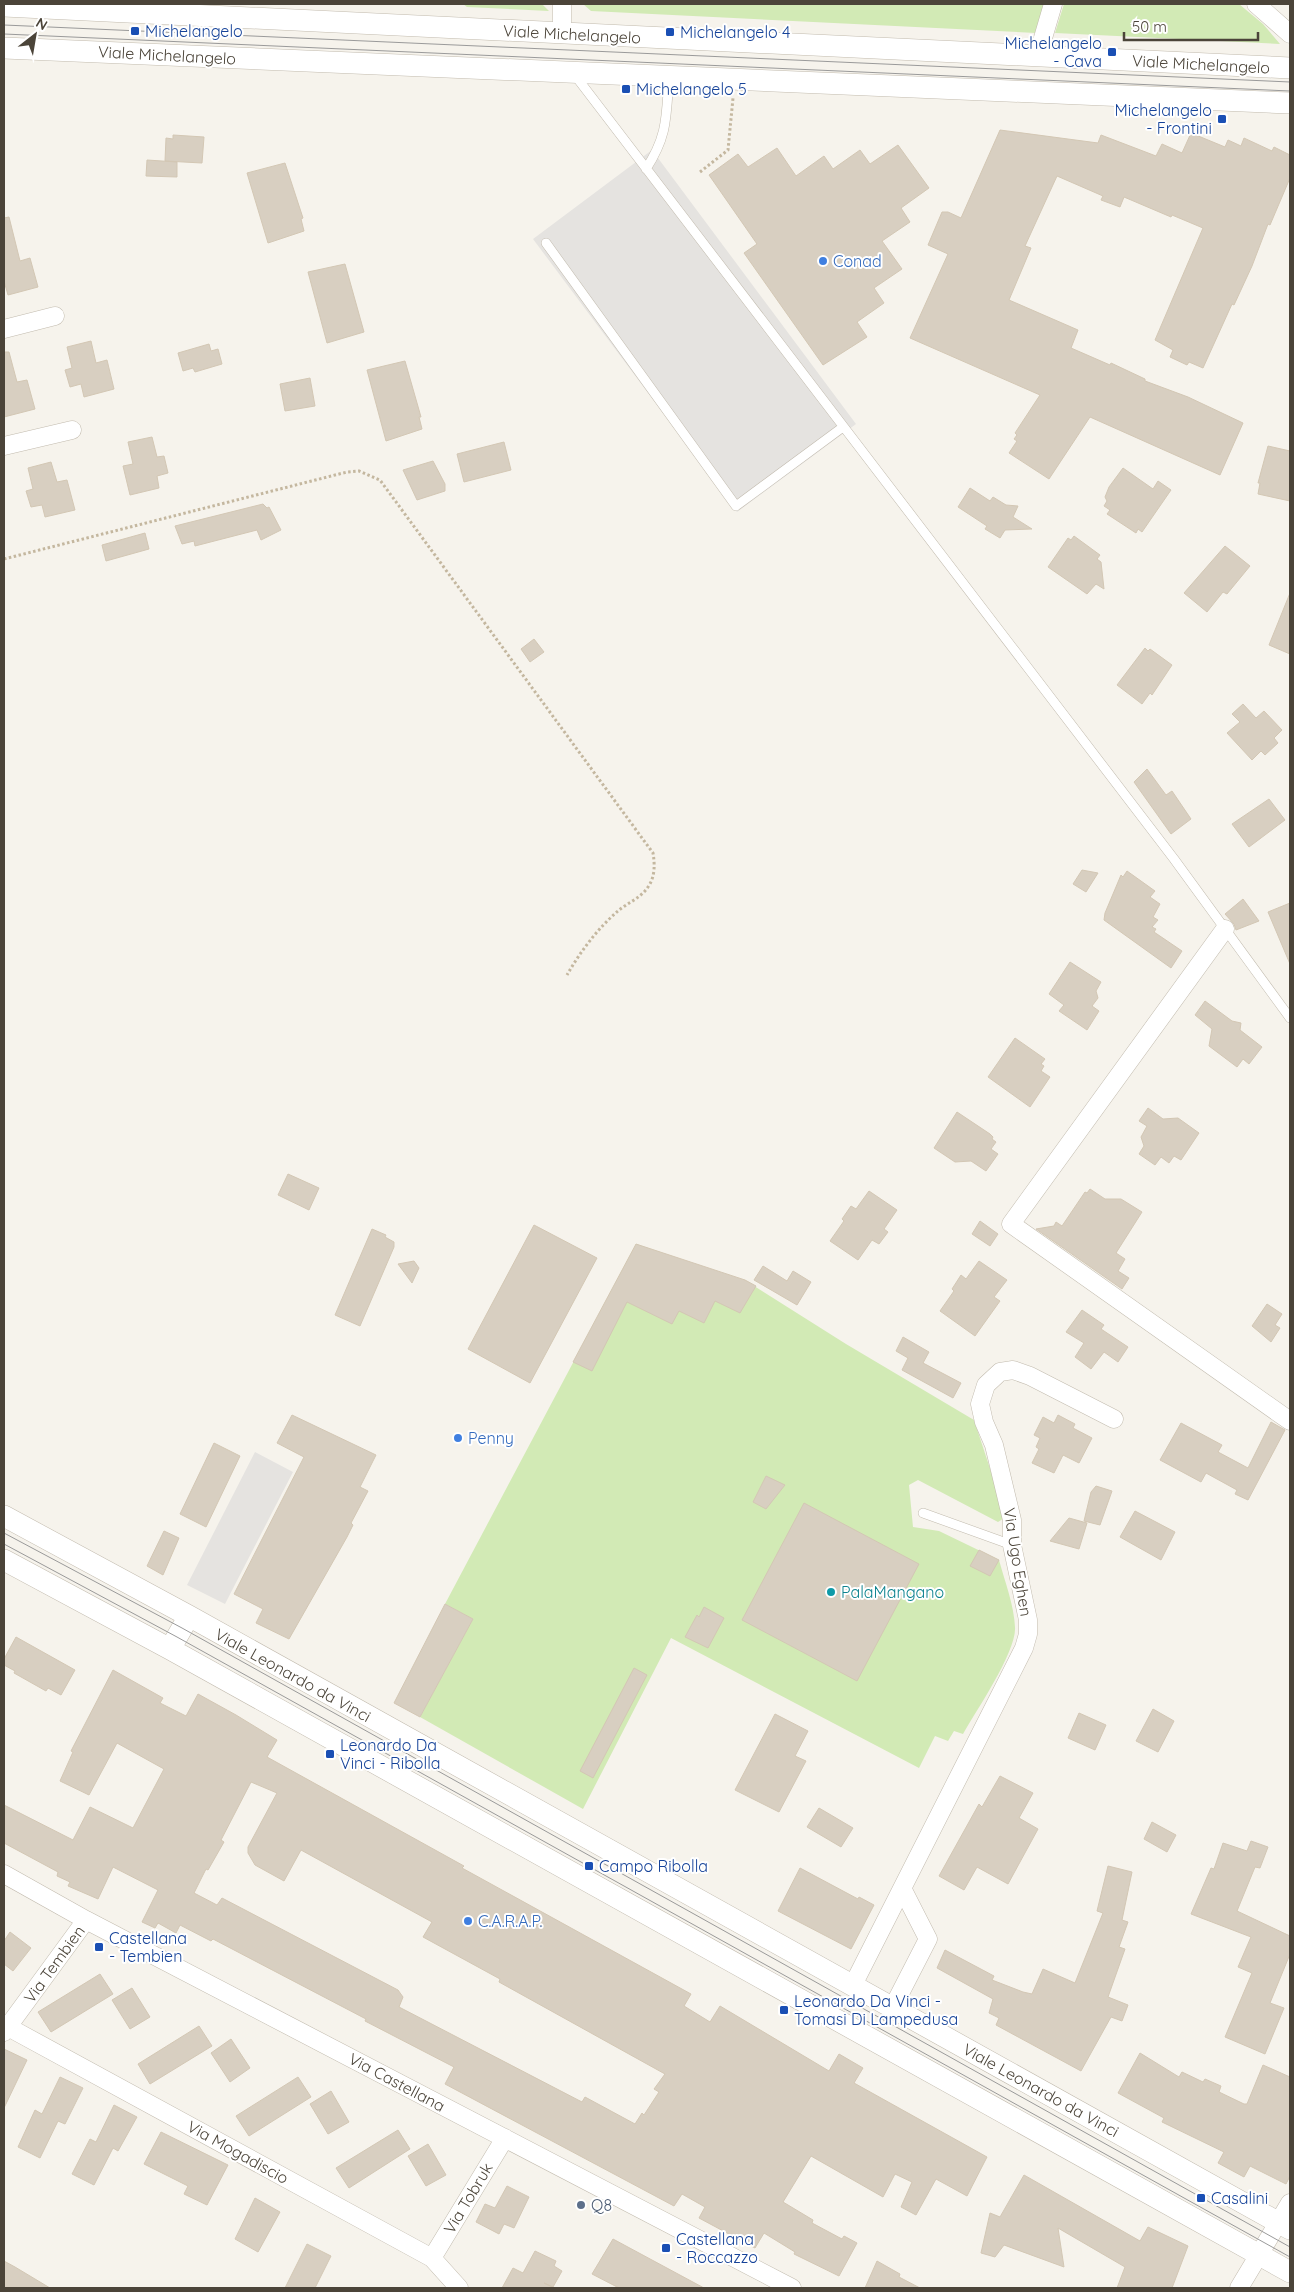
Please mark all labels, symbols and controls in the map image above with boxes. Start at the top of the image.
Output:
north arrow [10,10,60,60]
scale bar [1124,10,1258,42]
text: N [33,13,51,34]
text: 50 m [1132,17,1167,36]
street label: Viale Michelangelo [502,20,642,48]
place label: Michelangelo [145,21,243,41]
place label: Michelangelo 4 [680,22,790,42]
marker: Michelangelo [129,25,141,37]
marker: Michelangelo 4 [664,26,676,38]
place label: Michelangelo - Cava [1004,33,1102,71]
street label: Viale Michelangelo [97,41,237,69]
marker: Michelangelo - Cava [1106,46,1118,58]
street label: Viale Michelangelo [1131,50,1271,78]
place label: Michelangelo 5 [636,79,747,99]
marker: Michelangelo 5 [620,83,632,95]
place label: Michelangelo - Frontini [1114,100,1212,138]
marker: Michelangelo - Frontini [1216,113,1228,125]
place label: Conad [833,251,882,271]
marker: Conad [817,255,829,267]
place label: Penny [468,1428,514,1448]
marker: Penny [452,1432,464,1444]
street label: Via Ugo Eghen [1000,1506,1036,1618]
place label: PalaMangano [841,1582,944,1602]
marker: PalaMangano [825,1586,837,1598]
street label: Viale Leonardo da Vinci [212,1624,374,1726]
place label: Leonardo Da Vinci - Ribolla [340,1735,441,1773]
marker: Leonardo Da Vinci - Ribolla [324,1748,336,1760]
place label: Campo Ribolla [599,1856,708,1876]
marker: Campo Ribolla [583,1860,595,1872]
place label: C.A.R.A.P. [478,1911,542,1931]
marker: C.A.R.A.P. [462,1915,474,1927]
street label: Via Tembien [19,1921,89,2007]
place label: Castellana - Tembien [109,1928,187,1966]
marker: Castellana - Tembien [93,1941,105,1953]
place label: Leonardo Da Vinci - Tomasi Di Lampedusa [794,1991,958,2029]
marker: Leonardo Da Vinci - Tomasi Di Lampedusa [778,2004,790,2016]
street label: Viale Leonardo da Vinci [960,2039,1122,2141]
street label: Via Castellana [345,2048,449,2116]
street label: Via Mogadiscio [184,2116,292,2188]
street label: Via Tobruk [439,2159,497,2237]
place label: Casalini [1211,2188,1268,2208]
marker: Casalini [1195,2192,1207,2204]
place label: Q8 [591,2195,612,2215]
marker: Q8 [575,2199,587,2211]
place label: Castellana - Roccazzo [676,2229,758,2267]
marker: Castellana - Roccazzo [660,2242,672,2254]

